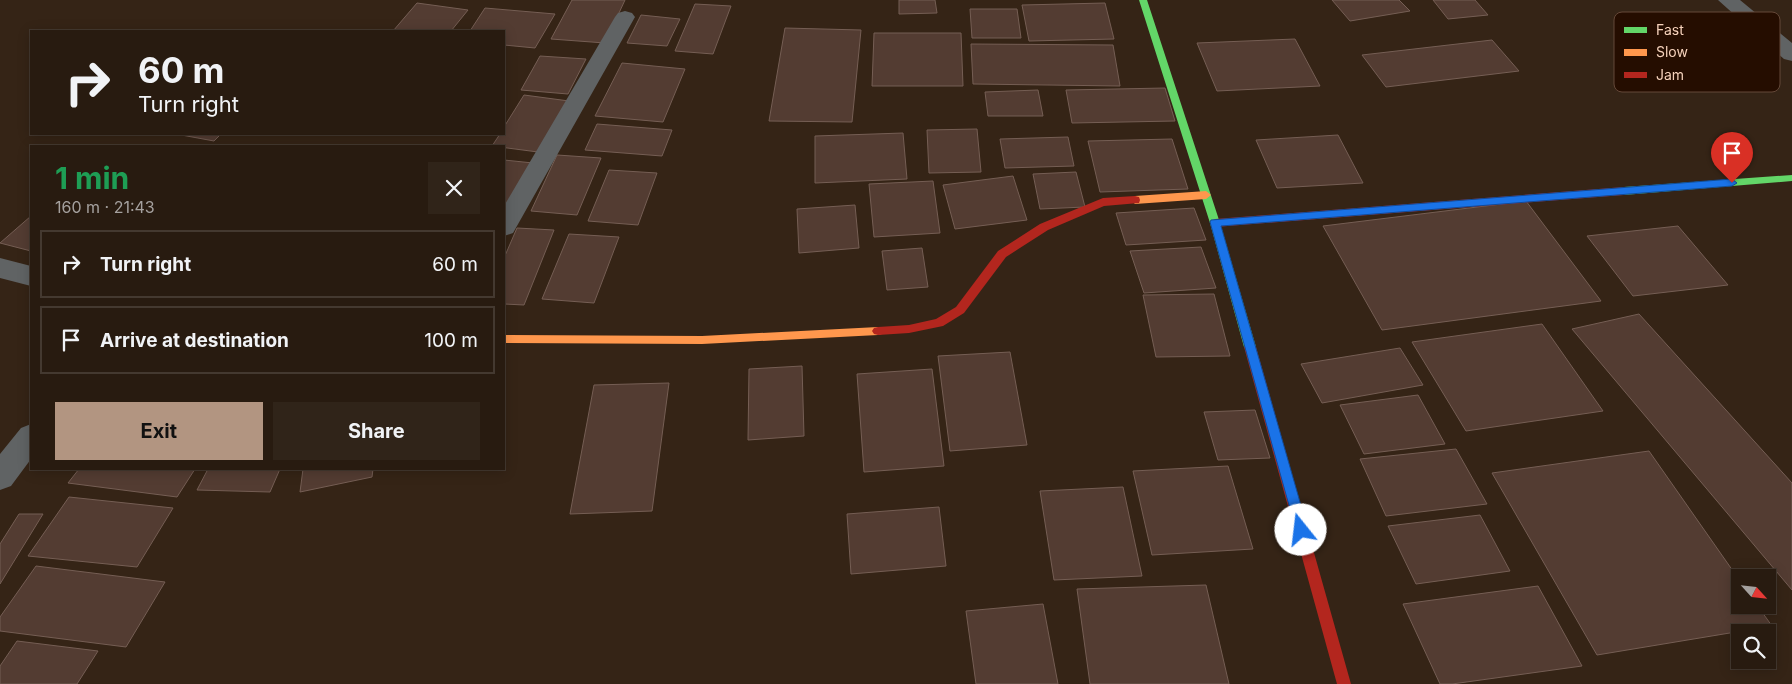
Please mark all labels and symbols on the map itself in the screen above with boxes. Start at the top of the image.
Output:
legend [1614,12,1780,92]
text: Fast [1656,21,1684,38]
text: Slow [1656,43,1688,60]
text: Jam [1656,66,1684,83]
pin [1711,132,1753,183]
position arrow [1274,503,1326,555]
north arrow [1731,569,1776,614]

